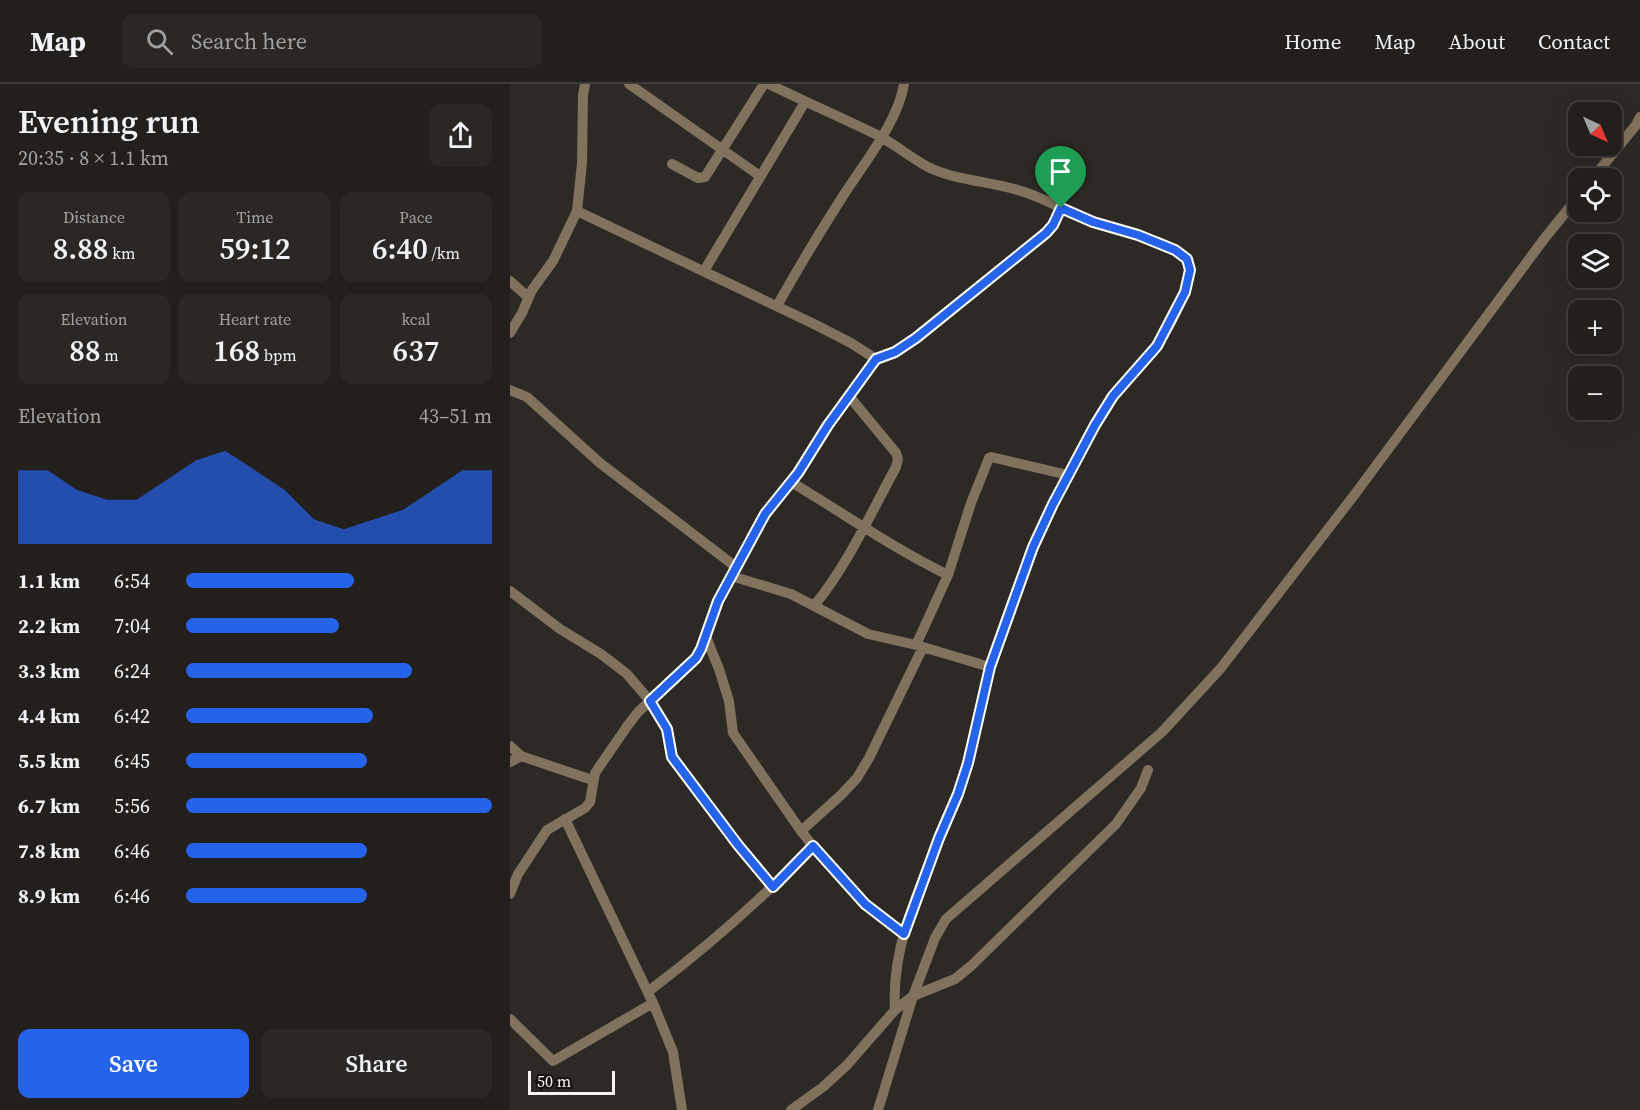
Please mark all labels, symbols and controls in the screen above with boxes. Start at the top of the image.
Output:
search box [122,14,542,68]
text: Map [30,22,86,60]
icon: search [143,25,176,58]
text: Search here [191,26,307,56]
text: Home [1284,27,1342,56]
text: Map [1375,27,1416,56]
text: About [1449,27,1505,56]
text: Contact [1538,27,1610,56]
text: Evening run [18,99,200,144]
north arrow [1568,102,1622,156]
map controls [1568,102,1622,420]
button: share [429,104,492,167]
text: 20:35 · 8 × 1.1 km [18,144,169,172]
pin [1035,146,1086,208]
icon: arrive [1044,155,1077,188]
button: locate [1568,168,1622,222]
text: Distance [63,206,125,228]
text: Time [236,206,274,228]
text: Pace [399,206,433,228]
text: 8.88 [53,228,108,269]
text: 59:12 [219,228,291,269]
text: 6:40 [372,228,428,269]
button: layers [1568,234,1622,288]
text: km [108,242,135,264]
text: /km [428,242,460,264]
button: + [1568,300,1622,354]
text: Elevation [61,308,127,330]
text: Heart rate [219,308,291,330]
text: kcal [401,308,431,330]
text: 88 [69,330,101,371]
text: 168 [213,330,260,371]
text: 637 [393,330,439,371]
text: m [101,344,119,366]
text: bpm [260,344,297,366]
button: − [1568,366,1622,420]
text: Elevation [18,402,102,430]
text: 43–51 m [419,402,492,430]
text: 1.1 km [18,567,80,595]
text: 6:54 [114,567,150,595]
text: 2.2 km [18,612,80,640]
text: 7:04 [114,612,150,640]
text: 3.3 km [18,657,80,685]
text: 6:24 [114,657,150,685]
text: 4.4 km [18,702,80,730]
text: 6:42 [114,702,150,730]
text: 5.5 km [18,747,80,775]
text: 6:45 [114,747,150,775]
text: 6.7 km [18,792,80,820]
text: 5:56 [114,792,150,820]
text: 7.8 km [18,837,80,865]
text: 6:46 [114,837,150,865]
text: 8.9 km [18,882,80,910]
text: 6:46 [114,882,150,910]
button: Save [18,1029,249,1098]
button: Share [261,1029,492,1098]
scale bar [528,1068,615,1096]
text: 50 m [537,1070,571,1092]

